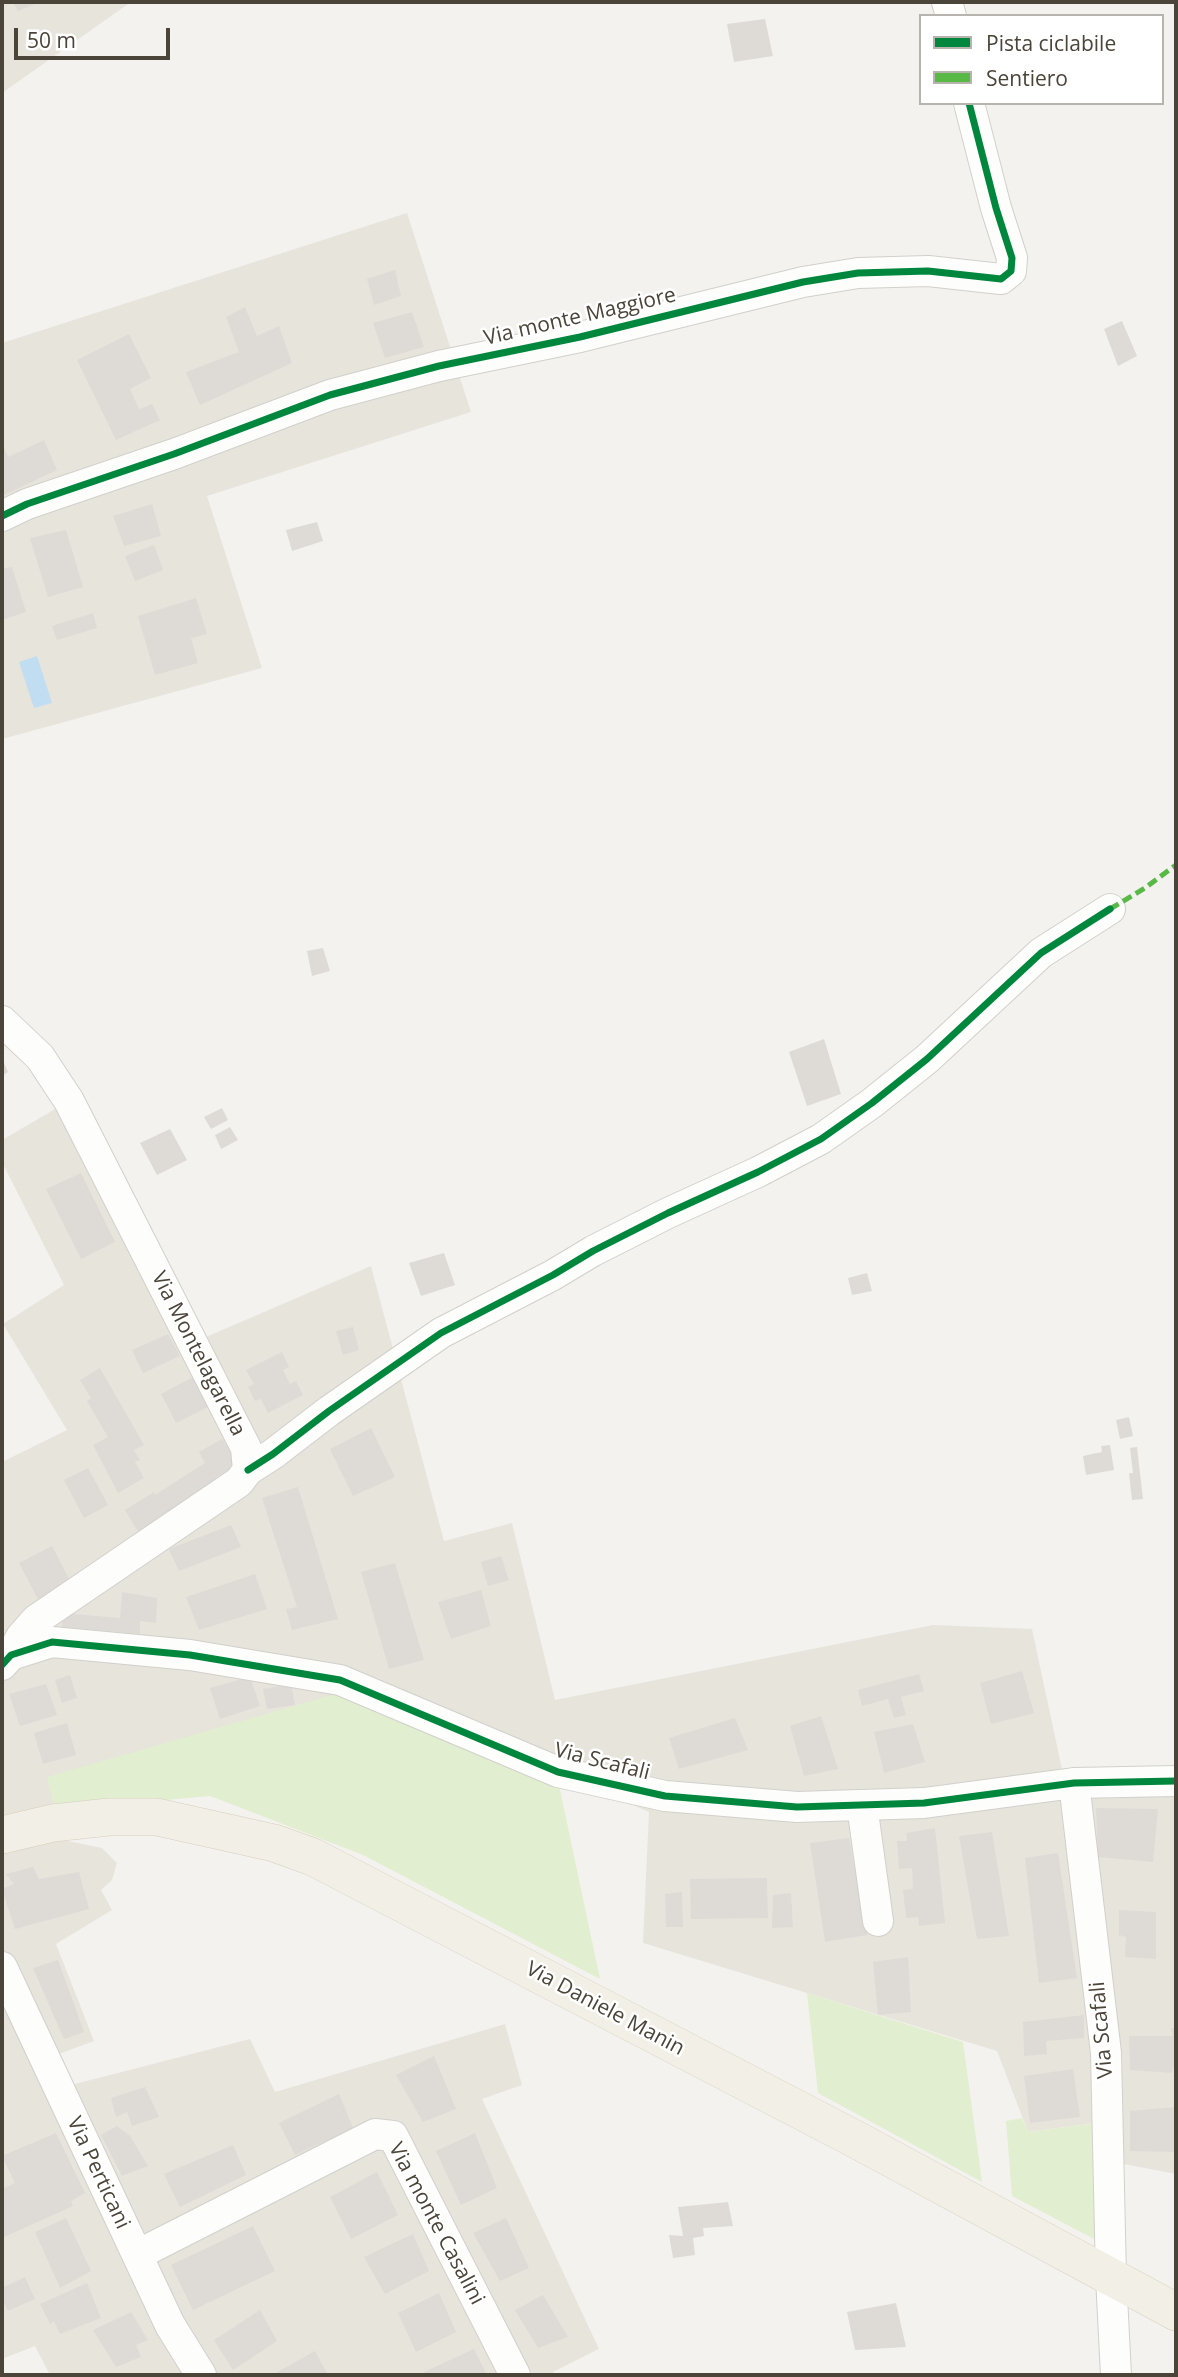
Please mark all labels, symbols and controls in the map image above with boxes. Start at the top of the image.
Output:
scale bar [18,14,173,58]
legend [919,14,1164,105]
text: 50 m [27,26,76,54]
text: Pista ciclabile [986,29,1116,57]
text: Sentiero [986,64,1068,92]
street label: Via monte Maggiore [482,283,678,351]
street label: Via Montelagarella [146,1268,250,1440]
street label: Via Scafali [552,1738,652,1786]
street label: Via Daniele Manin [521,1957,689,2061]
street label: Via Scafali [1085,1980,1119,2080]
street label: Via Perticani [61,2113,135,2233]
street label: Via monte Casalini [383,2139,489,2309]

